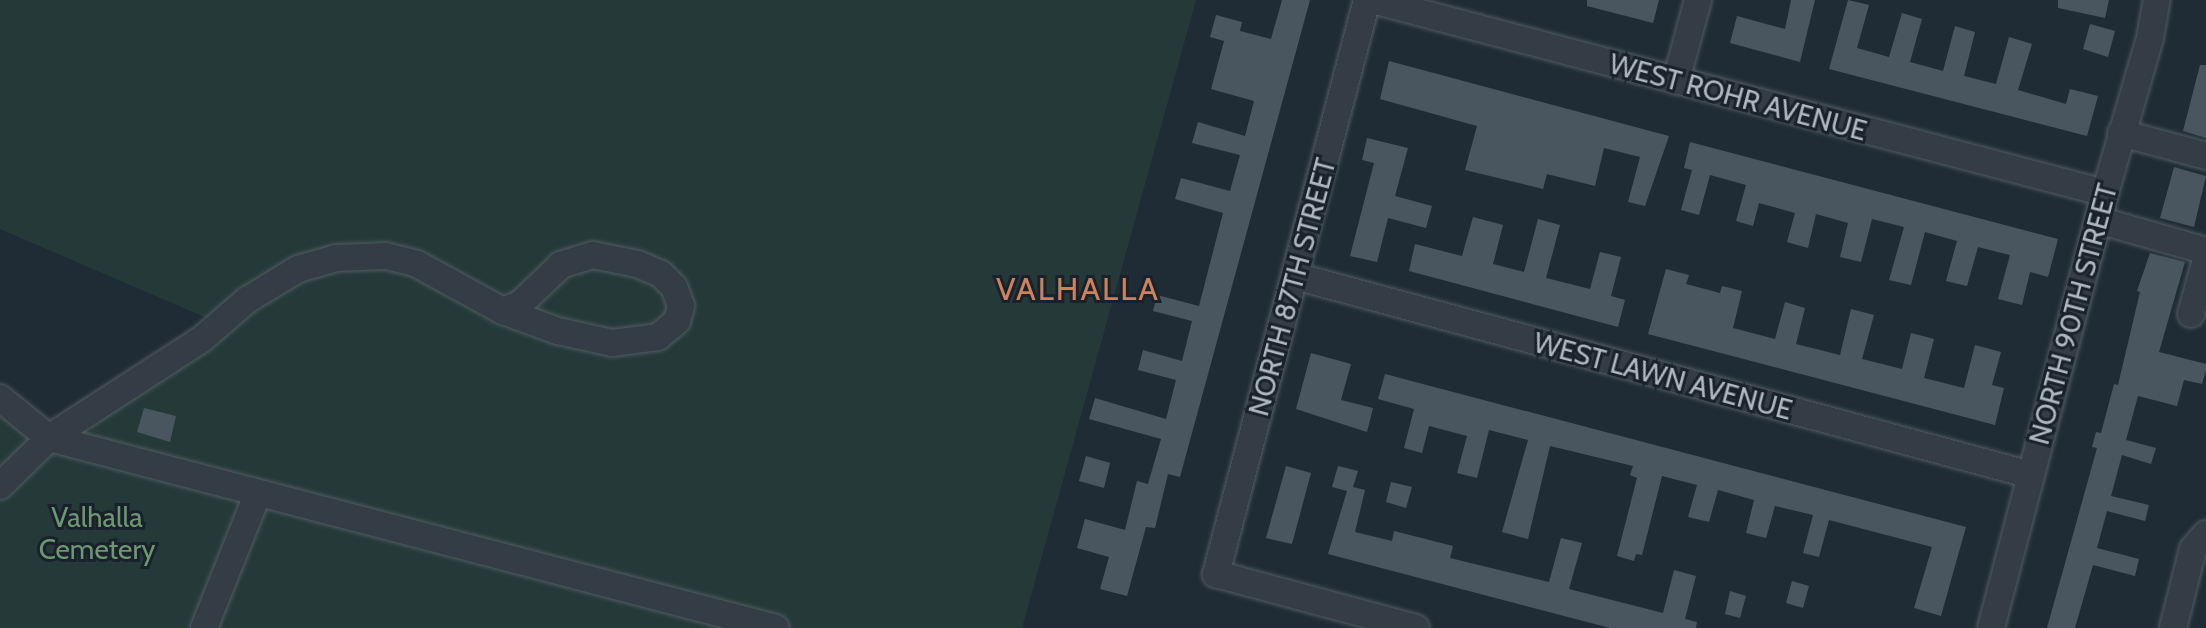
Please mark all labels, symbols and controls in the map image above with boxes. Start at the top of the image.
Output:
street label: WEST ROHR AVENUE [1606,46,1870,148]
street label: NORTH 87TH STREET [1241,154,1343,420]
street label: NORTH 90TH STREET [2022,180,2124,448]
district label: VALHALLA [996,270,1160,308]
street label: WEST LAWN AVENUE [1530,325,1796,427]
park label: Valhalla Cemetery [39,500,155,566]

